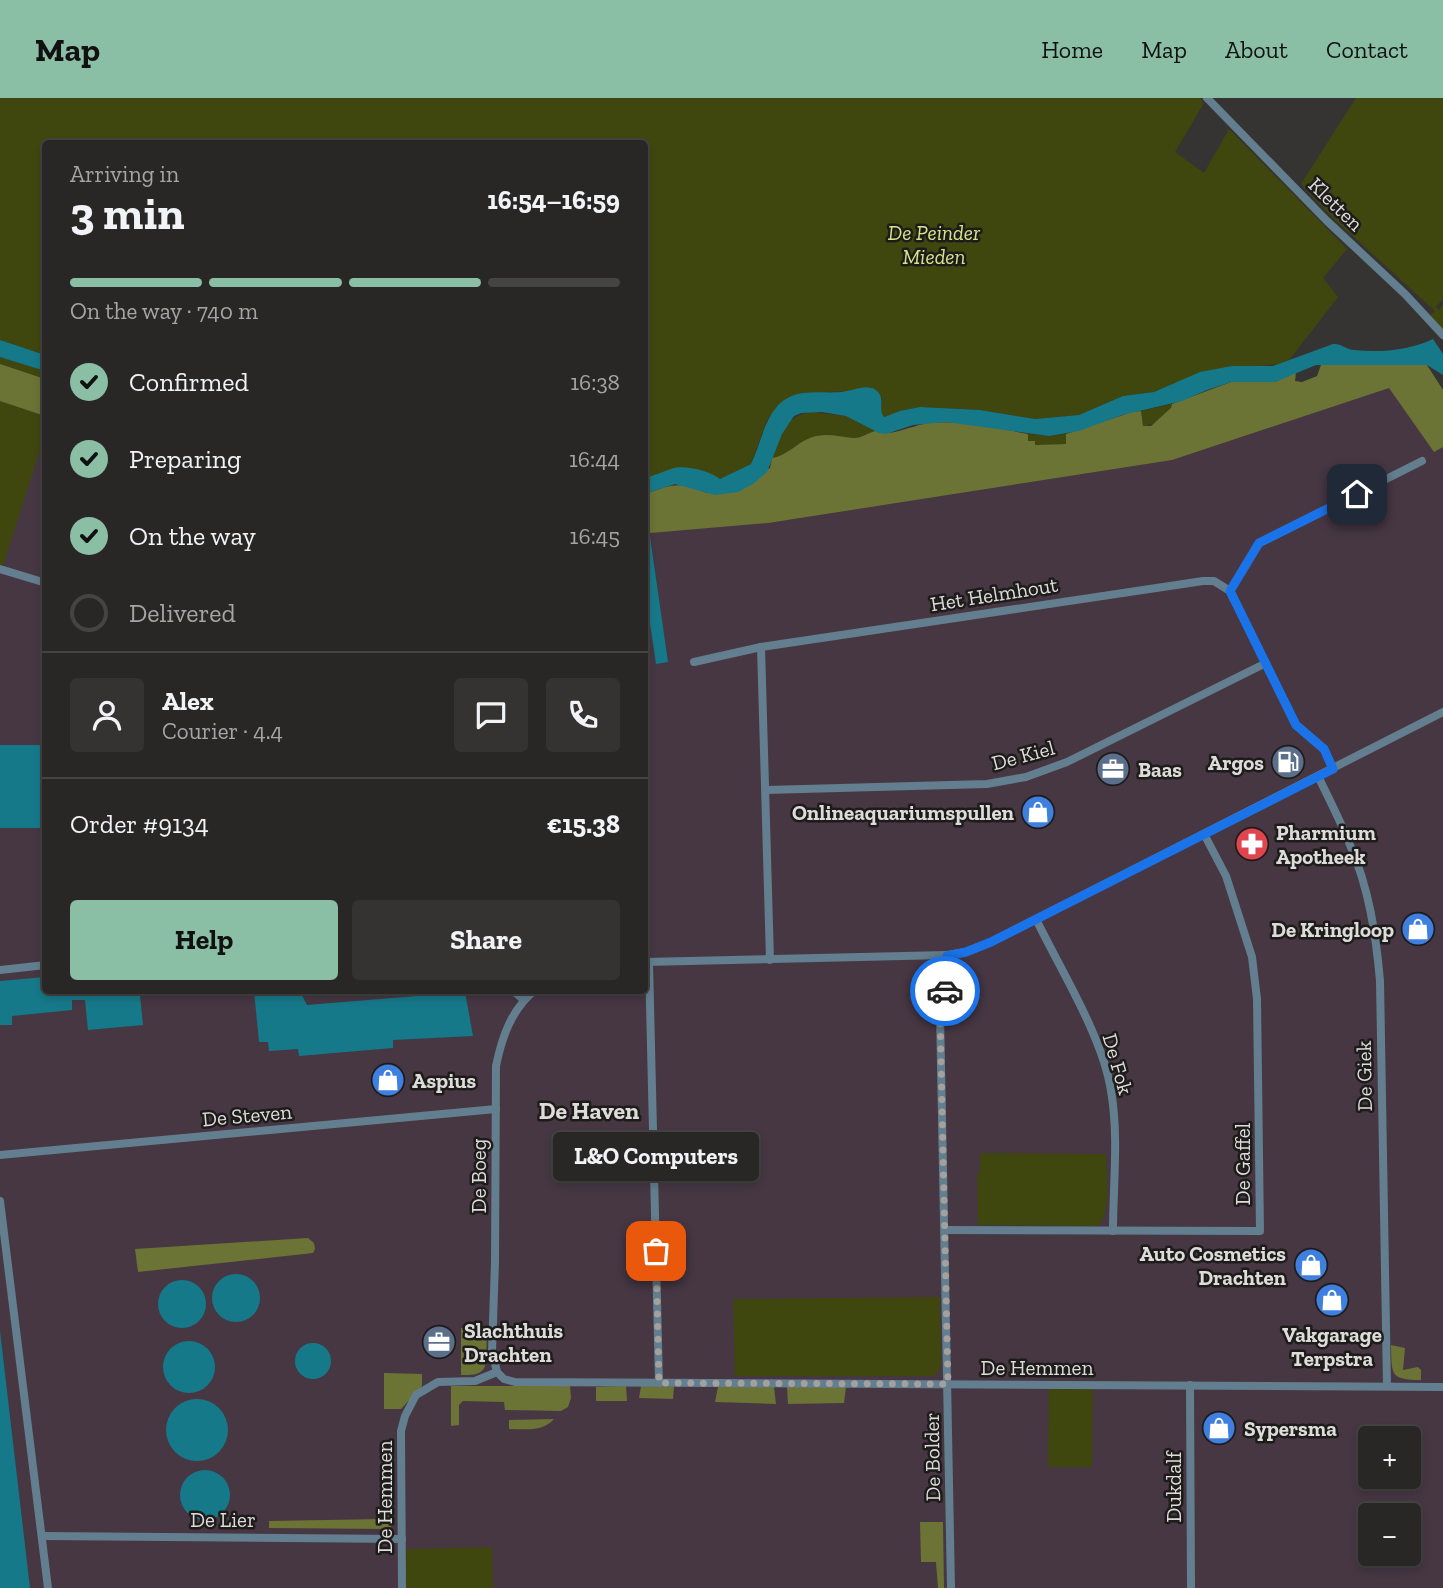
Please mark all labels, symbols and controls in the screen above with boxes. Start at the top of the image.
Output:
text: Map [35,30,100,69]
text: Home [1041,35,1103,64]
text: Map [1141,35,1187,64]
text: About [1225,35,1288,64]
text: Contact [1326,35,1408,64]
text: Arriving in [70,160,179,188]
street label: Kletten [1303,172,1369,236]
text: 16:54–16:59 [487,184,620,216]
text: 3 min [70,186,184,241]
park label: De Peinder Mieden [888,220,981,269]
text: On the way · 740 m [70,297,258,325]
icon: check [70,363,108,401]
text: Confirmed [129,366,249,398]
text: 16:38 [570,368,620,396]
icon: check [70,440,108,478]
text: Preparing [129,443,241,475]
text: 16:44 [569,445,620,473]
pin [1327,464,1387,524]
icon: home [1338,475,1376,513]
icon: check [70,517,108,555]
text: On the way [129,520,256,552]
text: 16:45 [570,522,620,550]
street label: Het Helmhout [928,572,1060,616]
text: Delivered [129,597,236,629]
button: person [70,678,144,752]
button: chat [454,678,528,752]
button: phone [546,678,620,752]
text: Alex [162,685,214,717]
text: Courier · 4.4 [162,717,283,745]
street label: De Kiel [989,735,1058,775]
fuel station icon: Argos [1269,743,1307,781]
office icon: Baas [1094,750,1132,788]
place label: Argos [1208,750,1264,775]
place label: Baas [1138,757,1182,782]
shop icon: Onlineaquariumspullen [1019,793,1057,831]
place label: Onlineaquariumspullen [792,800,1015,825]
text: Order #9134 [70,808,209,840]
text: €15.38 [547,808,620,840]
place label: Pharmium Apotheek [1276,820,1377,869]
pharmacy icon: Pharmium Apotheek [1233,825,1271,863]
button: Help [70,900,338,980]
button: Share [352,900,620,980]
shop icon: De Kringloop [1399,910,1437,948]
place label: De Kringloop [1271,917,1394,942]
courier [910,956,980,1026]
icon: car [926,972,964,1010]
street label: De Fok [1097,1031,1139,1098]
street label: De Giek [1351,1040,1377,1112]
shop icon: Aspius [369,1061,407,1099]
place label: Aspius [412,1068,477,1093]
district label: De Haven [539,1096,639,1125]
street label: De Steven [201,1099,293,1131]
street label: De Gaffel [1230,1122,1255,1205]
callout: L&O Computers [553,1132,759,1181]
street label: De Boeg [466,1138,491,1213]
text: L&O Computers [574,1142,738,1170]
pin [626,1221,686,1281]
icon: bag [637,1232,675,1270]
place label: Auto Cosmetics Drachten [1140,1241,1287,1290]
shop icon: Auto Cosmetics Drachten [1292,1246,1330,1284]
shop icon: Vakgarage Terpstra [1313,1281,1351,1319]
place label: Slachthuis Drachten [464,1318,564,1367]
place label: Vakgarage Terpstra [1282,1322,1382,1371]
office icon: Slachthuis Drachten [420,1323,458,1361]
street label: De Hemmen [981,1355,1093,1380]
shop icon: Sypersma [1200,1409,1238,1447]
street label: De Bolder [919,1412,945,1502]
place label: Sypersma [1244,1416,1337,1441]
map controls [1358,1426,1421,1566]
button: + [1358,1426,1421,1489]
street label: De Hemmen [372,1441,397,1553]
street label: Dukdalf [1161,1450,1186,1523]
button: − [1358,1503,1421,1566]
street label: De Lier [190,1507,256,1532]

